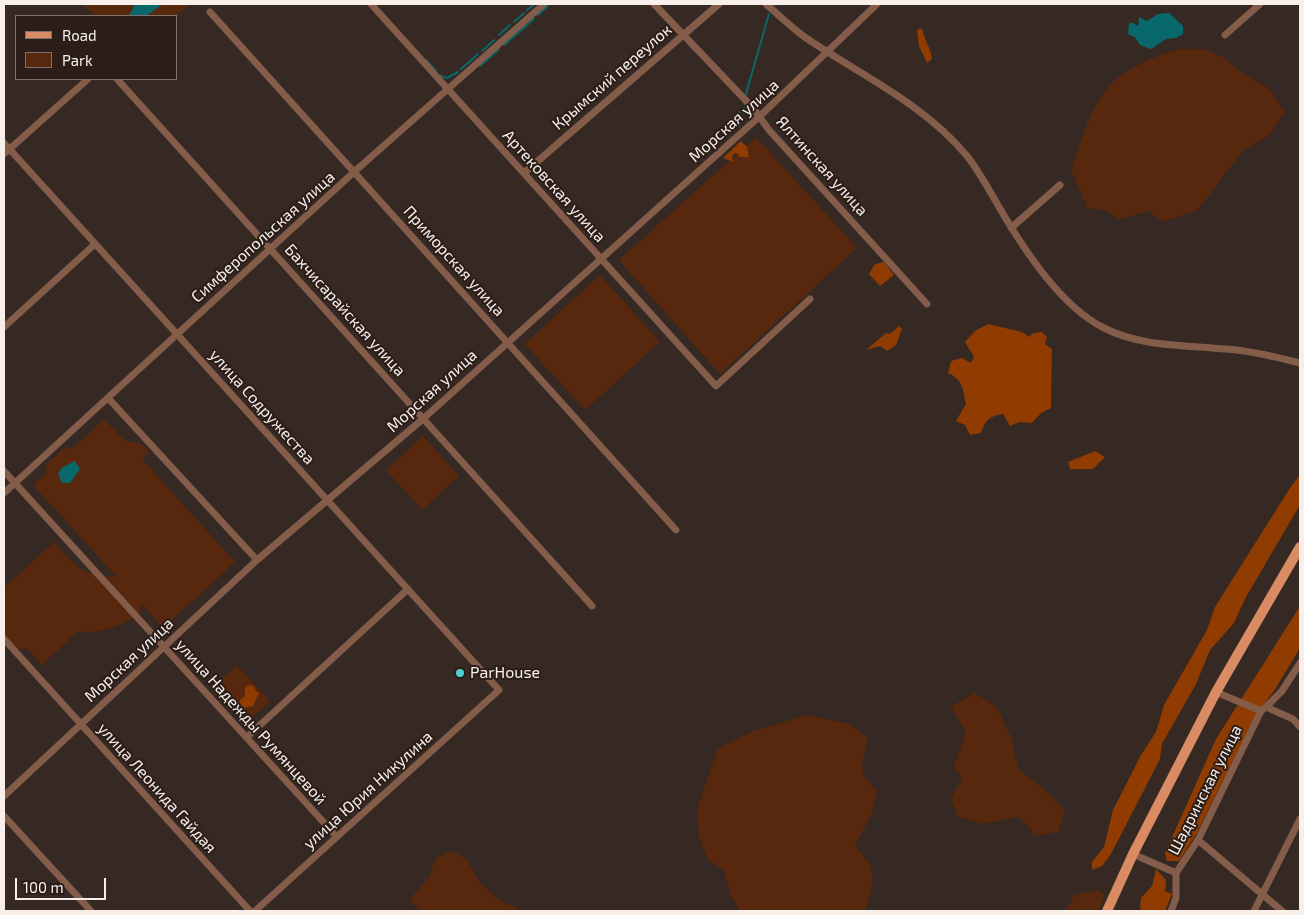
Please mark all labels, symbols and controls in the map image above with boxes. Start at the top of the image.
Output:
legend [15,15,178,80]
street label: Крымский переулок [548,20,676,134]
text: Road [62,26,97,44]
text: Park [62,51,93,69]
street label: Морская улица [685,75,783,167]
street label: Ялтинская улица [772,112,872,220]
street label: Артековская улица [499,126,609,246]
street label: Симферопольская улица [187,167,339,307]
street label: Приморская улица [399,202,509,320]
street label: Бахчисарайская улица [281,240,409,380]
street label: Морская улица [383,345,481,437]
street label: улица Содружества [205,346,319,468]
street label: Морская улица [81,614,177,706]
street label: улица Надежды Румянцевой [172,635,330,809]
place label: ParHouse [470,663,540,683]
marker: ParHouse [454,667,466,679]
street label: улица Леонида Гайдая [93,719,221,857]
street label: Шадринская улица [1164,722,1246,858]
street label: улица Юрия Никулина [299,727,437,853]
scale bar [18,868,109,900]
text: 100 m [23,878,64,896]

